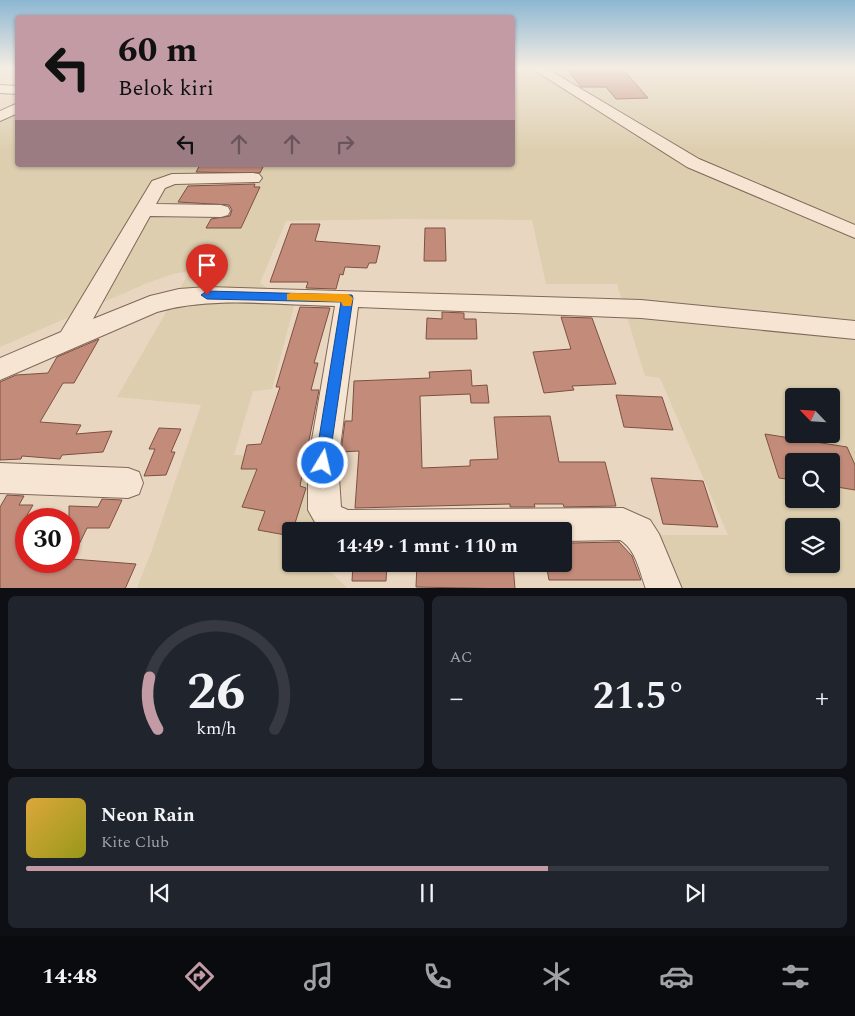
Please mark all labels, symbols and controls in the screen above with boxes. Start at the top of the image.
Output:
text: 60 m [118,24,198,77]
icon: left [35,35,100,100]
text: Belok kiri [118,72,214,105]
icon: left [172,130,200,158]
icon: ahead [225,130,253,158]
icon: ahead [278,130,306,158]
icon: right [331,130,359,158]
pin [186,244,228,295]
icon: arrive [193,251,221,279]
north arrow [785,388,840,442]
map controls [785,388,840,573]
position arrow [296,436,348,488]
button: search [785,453,840,508]
speed limit sign: 30 [15,508,80,573]
button: layers [785,518,840,573]
text: 14:49 · 1 mnt · 110 m [336,532,518,561]
text: AC [450,645,473,669]
text: 26 [187,653,245,732]
text: 21.5° [593,668,686,726]
text: − [450,677,464,720]
text: + [815,677,829,720]
text: km/h [196,715,236,742]
text: Neon Rain [101,801,195,830]
text: Kite Club [101,830,169,854]
icon: previous [146,879,174,907]
icon: pause [413,879,441,907]
icon: next [681,879,709,907]
icon: directions [182,959,217,994]
icon: music [301,959,336,994]
icon: phone [420,959,455,994]
icon: climate [539,959,574,994]
icon: car [659,959,694,994]
icon: filters [778,959,813,994]
text: 14:48 [42,960,97,993]

